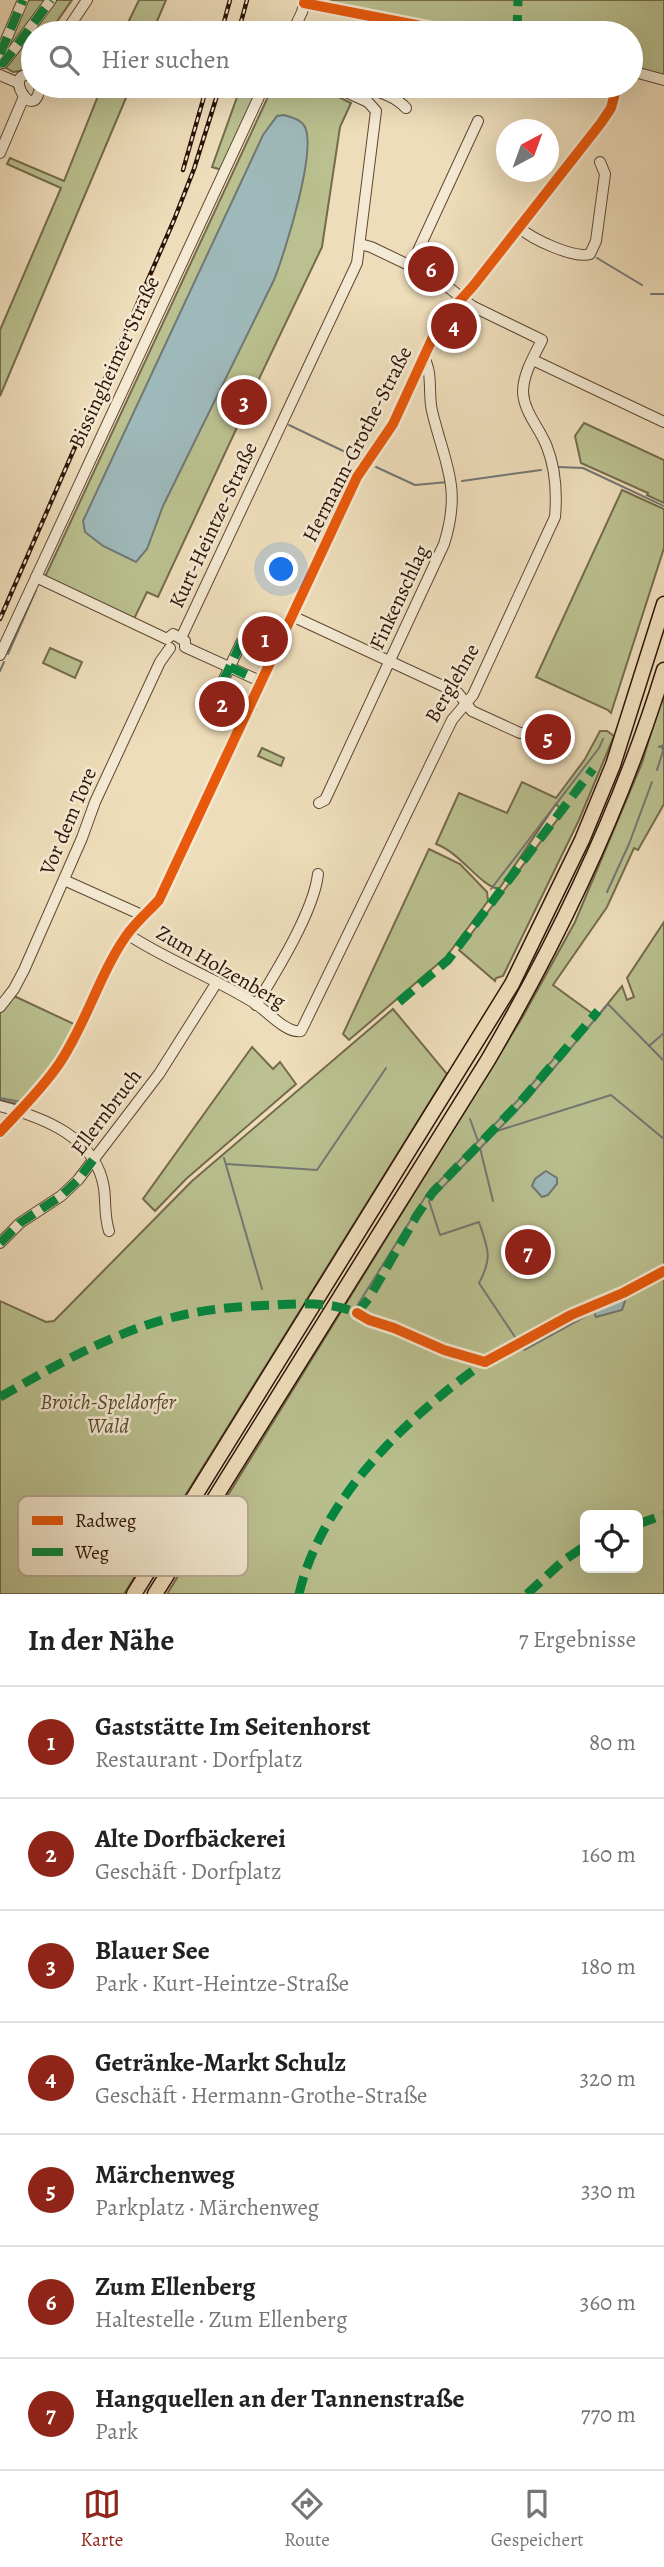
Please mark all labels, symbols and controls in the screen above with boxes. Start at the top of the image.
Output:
search box [21,21,643,98]
icon: search [45,41,83,79]
text: Hier suchen [101,42,230,77]
north arrow [496,119,559,182]
pin: 6 [408,243,454,295]
street label: Bissingheimer Straße [62,272,166,452]
pin: 4 [431,300,477,352]
street label: Hermann-Grothe-Straße [295,341,419,547]
pin: 3 [221,376,267,428]
street label: Kurt-Heintze-Straße [162,437,264,613]
street label: Finkenschlag [362,540,436,654]
your location [264,552,298,586]
pin: 1 [242,613,288,665]
street label: Berglehne [418,638,486,728]
pin: 2 [199,678,245,730]
pin: 5 [525,711,571,763]
street label: Vor dem Tore [32,763,103,880]
street label: Zum Holzenberg [151,919,291,1016]
street label: Ellernbruch [64,1063,148,1161]
pin: 7 [505,1226,551,1278]
park label: Broich-Speldorfer Wald [40,1388,176,1440]
legend [18,1496,248,1576]
text: Radweg [75,1508,137,1534]
map controls [580,1510,643,1573]
button: locate [580,1510,643,1573]
text: Weg [74,1540,110,1566]
text: In der Nähe [28,1620,174,1660]
text: 7 Ergebnisse [519,1624,636,1655]
text: Gaststätte Im Seitenhorst [95,1709,371,1744]
text: 1 [47,1727,55,1758]
text: 80 m [589,1727,636,1758]
text: Restaurant · Dorfplatz [95,1744,302,1775]
text: Alte Dorfbäckerei [95,1821,286,1856]
text: 2 [45,1839,57,1870]
text: 160 m [582,1839,636,1870]
text: Geschäft · Dorfplatz [95,1856,281,1887]
text: Blauer See [95,1933,210,1968]
text: 3 [46,1951,56,1982]
text: 180 m [581,1951,636,1982]
text: Park · Kurt-Heintze-Straße [95,1968,349,1999]
text: Getränke-Markt Schulz [95,2045,346,2080]
text: 4 [46,2063,56,2094]
text: 320 m [580,2063,636,2094]
text: Geschäft · Hermann-Grothe-Straße [95,2080,427,2111]
text: Märchenweg [95,2157,235,2192]
text: 5 [46,2175,56,2206]
text: 330 m [581,2175,636,2206]
text: Parkplatz · Märchenweg [95,2192,319,2223]
text: Zum Ellenberg [95,2269,256,2304]
text: 6 [46,2287,56,2318]
text: 360 m [580,2287,636,2318]
text: Haltestelle · Zum Ellenberg [95,2304,347,2335]
text: Hangquellen an der Tannenstraße [95,2381,465,2416]
text: 7 [46,2399,56,2430]
text: 770 m [581,2399,636,2430]
text: Park [95,2416,138,2447]
tab: Karte [81,2485,123,2553]
tab: Route [284,2485,330,2553]
tab: Gespeichert [491,2485,583,2553]

